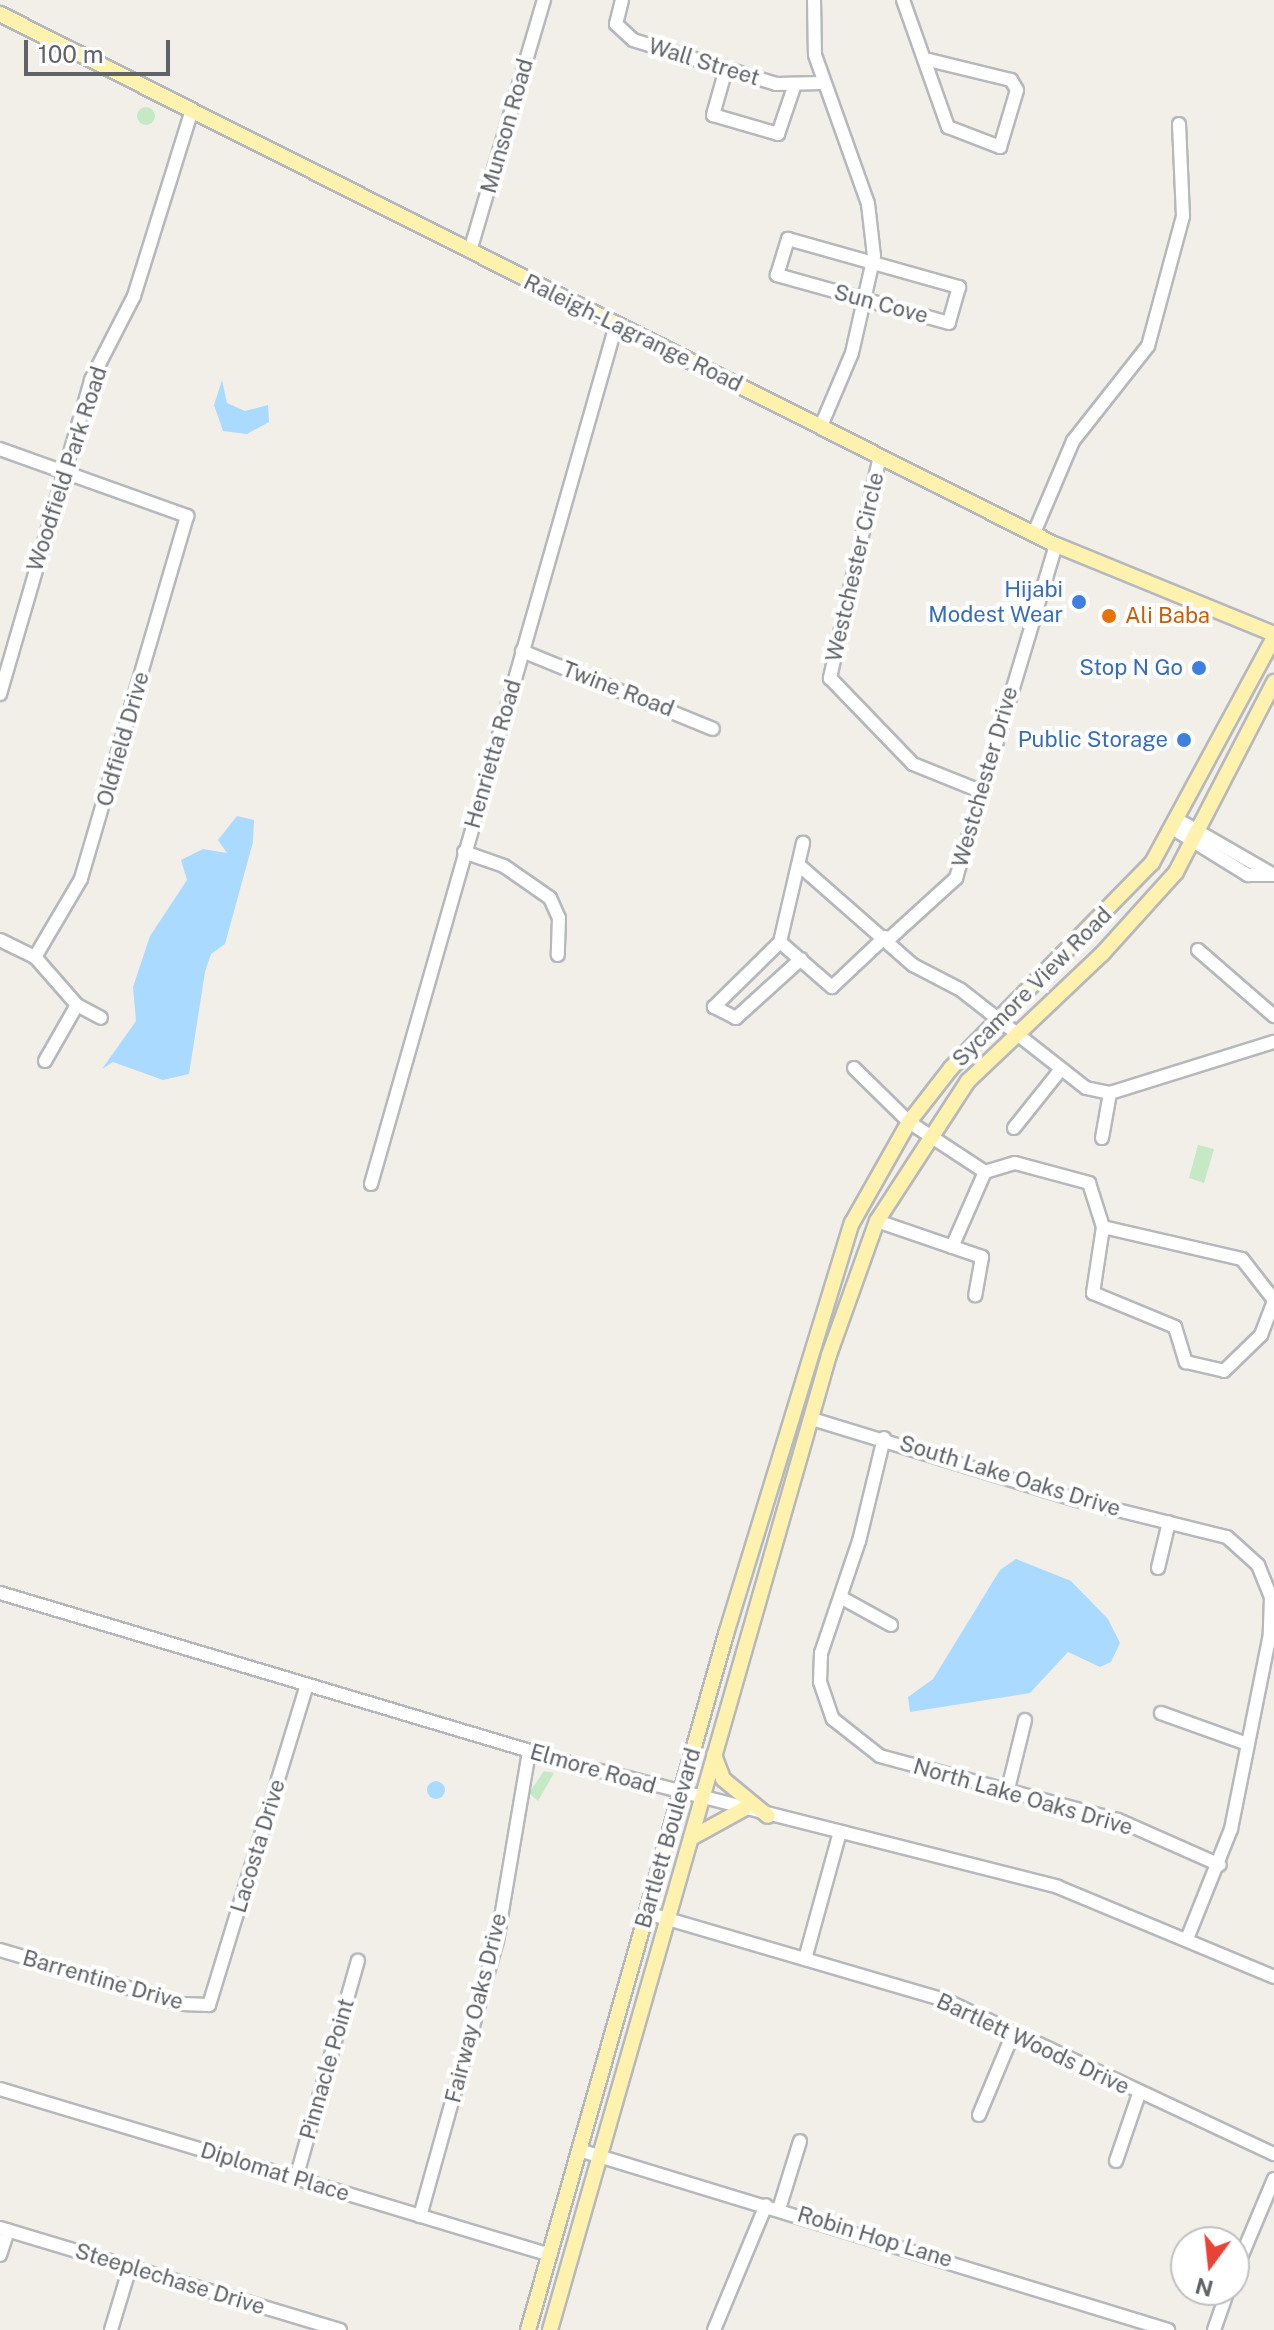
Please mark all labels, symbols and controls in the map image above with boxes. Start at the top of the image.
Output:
scale bar [28,24,174,74]
street label: Wall Street [645,33,763,91]
text: 100 m [38,40,104,68]
street label: Munson Road [475,56,539,196]
street label: Raleigh-Lagrange Road [519,269,747,397]
street label: Sun Cove [831,279,931,329]
street label: Woodfield Park Road [21,363,113,575]
street label: Westchester Circle [820,470,890,664]
place label: Hijabi Modest Wear [928,576,1063,628]
marker: Hijabi Modest Wear [1070,593,1088,611]
place label: Ali Baba [1125,603,1210,629]
marker: Ali Baba [1100,607,1118,625]
place label: Stop N Go [1079,655,1183,681]
street label: Twine Road [558,656,678,722]
marker: Stop N Go [1190,659,1208,677]
street label: Oldfield Drive [91,669,155,809]
street label: Henrietta Road [459,677,527,831]
street label: Westchester Drive [947,684,1023,870]
place label: Public Storage [1018,727,1168,753]
marker: Public Storage [1175,731,1193,749]
street label: Sycamore View Road [947,902,1117,1072]
street label: South Lake Oaks Drive [896,1430,1124,1522]
street label: Elmore Road [527,1738,659,1800]
street label: Bartlett Boulevard [630,1745,706,1931]
street label: North Lake Oaks Drive [910,1753,1136,1841]
street label: Lacosta Drive [225,1776,291,1916]
street label: Fairway Oaks Drive [440,1910,512,2106]
street label: Barrentine Drive [20,1944,186,2016]
street label: Bartlett Woods Drive [932,1988,1134,2100]
street label: Pinnacle Point [294,1995,360,2143]
street label: Diplomat Place [197,2137,353,2207]
street label: Robin Hop Lane [794,2201,956,2273]
north arrow [1170,2226,1250,2306]
street label: Steeplechase Drive [72,2238,268,2320]
text: N [1193,2272,1216,2302]

